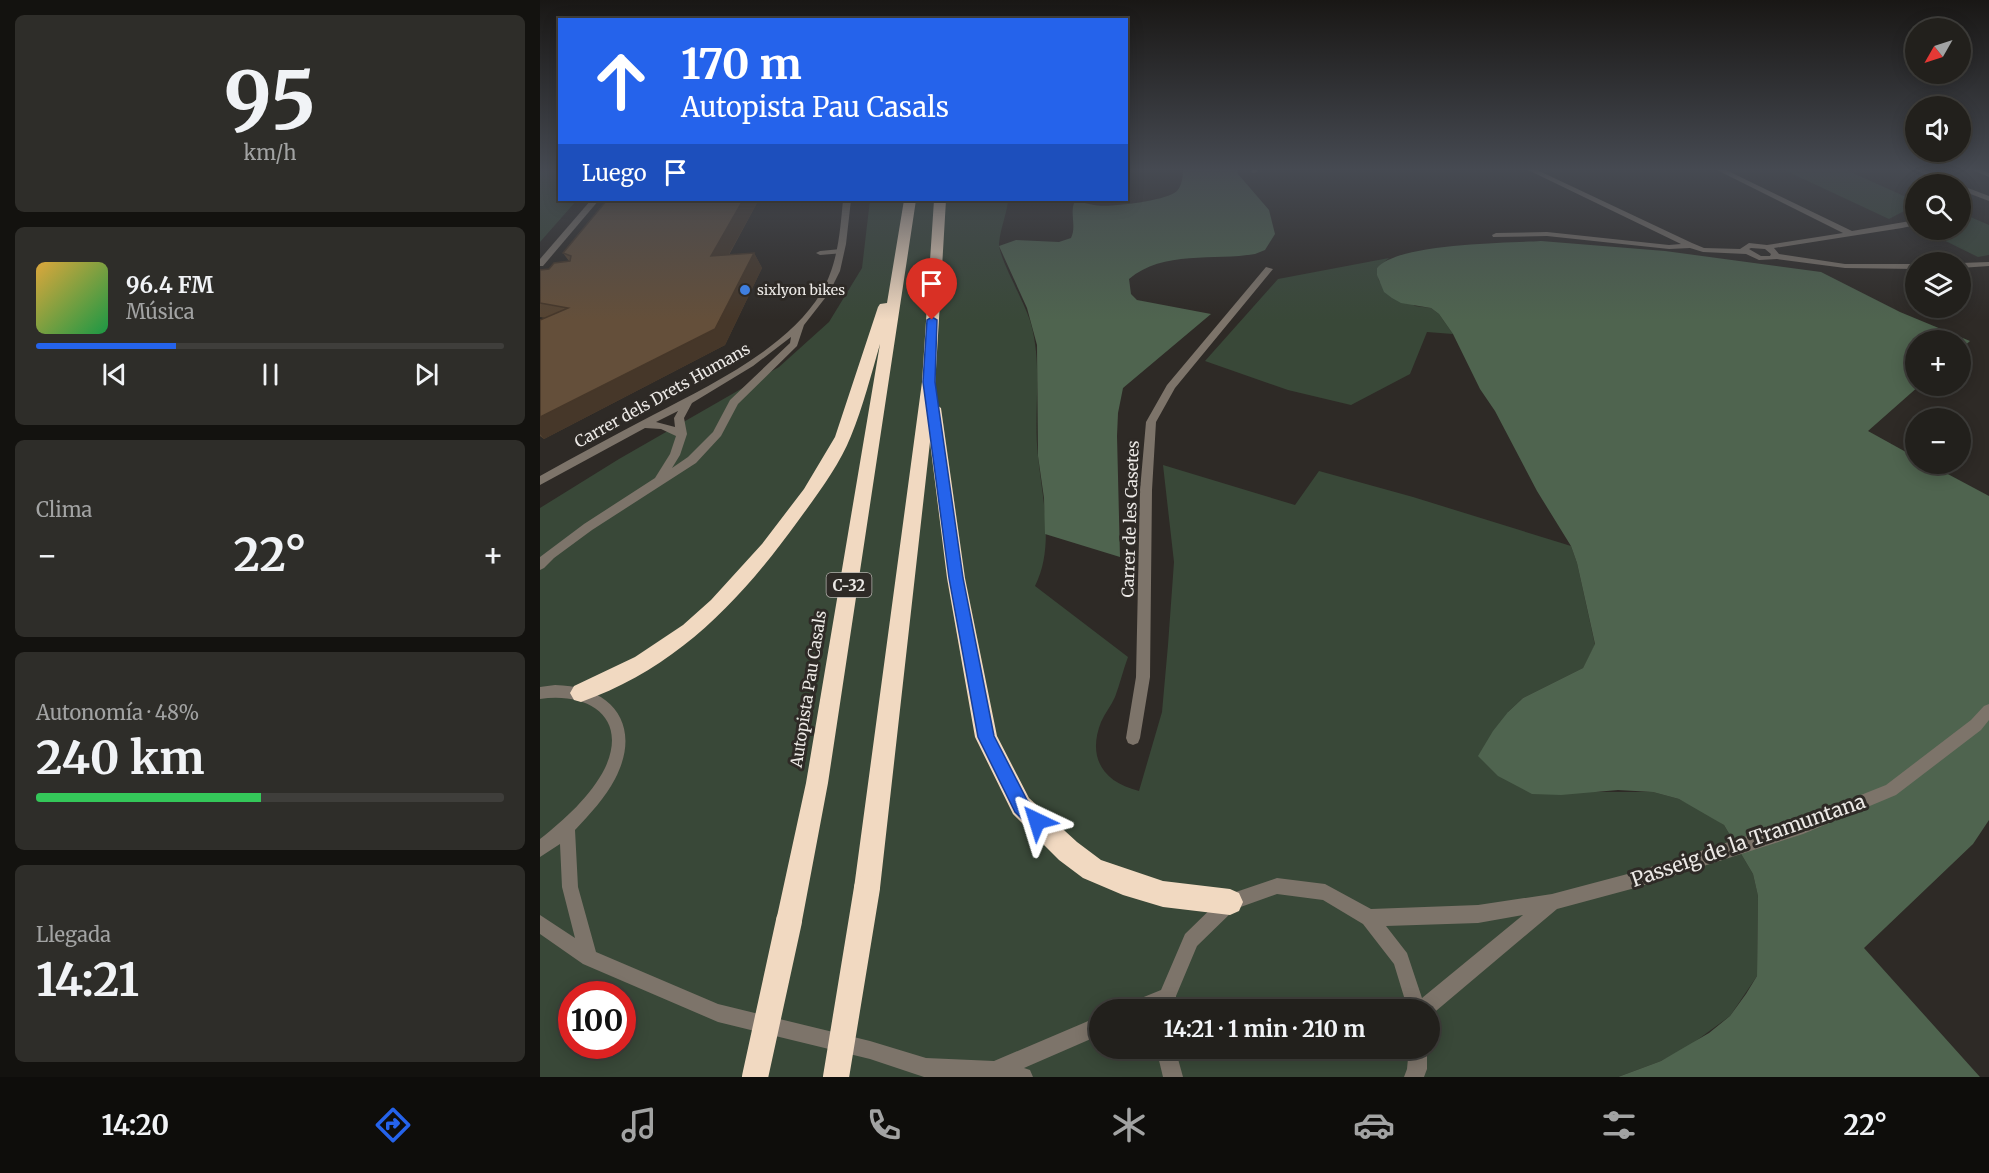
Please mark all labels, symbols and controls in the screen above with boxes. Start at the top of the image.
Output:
north arrow [1905,18,1971,84]
map controls [1905,18,1971,474]
text: 170 m [681,38,802,90]
icon: ahead [582,42,660,120]
text: 95 [224,52,316,150]
text: Autopista Pau Casals [681,90,949,124]
button: sound [1905,96,1971,162]
text: km/h [244,140,296,165]
icon: arrive [659,156,692,189]
text: Luego [582,159,647,187]
button: search [1905,174,1971,240]
button: layers [1905,252,1971,318]
pin [906,258,957,320]
icon: arrive [915,267,948,300]
text: 96.4 FM [126,271,214,299]
place label: sixlyon bikes [757,281,845,299]
marker: sixlyon bikes [738,283,752,297]
text: Música [126,299,195,324]
button: + [1905,330,1971,396]
street label: Carrer dels Drets Humans [571,338,753,452]
icon: previous [98,358,131,391]
icon: pause [254,358,287,391]
icon: next [410,358,443,391]
button: − [1905,408,1971,474]
street label: Carrer de les Casetes [1117,440,1143,598]
text: Clima [36,497,92,522]
text: 22° [234,527,306,583]
text: − [36,535,58,576]
text: + [482,535,504,576]
road number: C-32 [826,573,872,597]
street label: Autopista Pau Casals [786,609,830,770]
text: Autonomía · 48% [36,700,199,725]
text: 240 km [36,730,205,786]
street label: Passeig de la Tramuntana [1628,788,1869,892]
position arrow [1005,789,1069,853]
text: Llegada [36,922,111,947]
text: 14:21 [36,952,139,1008]
speed limit sign: 100 [558,981,636,1059]
text: 14:21 · 1 min · 210 m [1164,1015,1366,1043]
icon: directions [372,1104,414,1146]
icon: music [618,1104,660,1146]
icon: phone [863,1104,905,1146]
icon: climate [1108,1104,1150,1146]
icon: car [1353,1104,1395,1146]
icon: filters [1598,1104,1640,1146]
text: 14:20 [102,1108,169,1142]
text: 22° [1844,1108,1887,1142]

